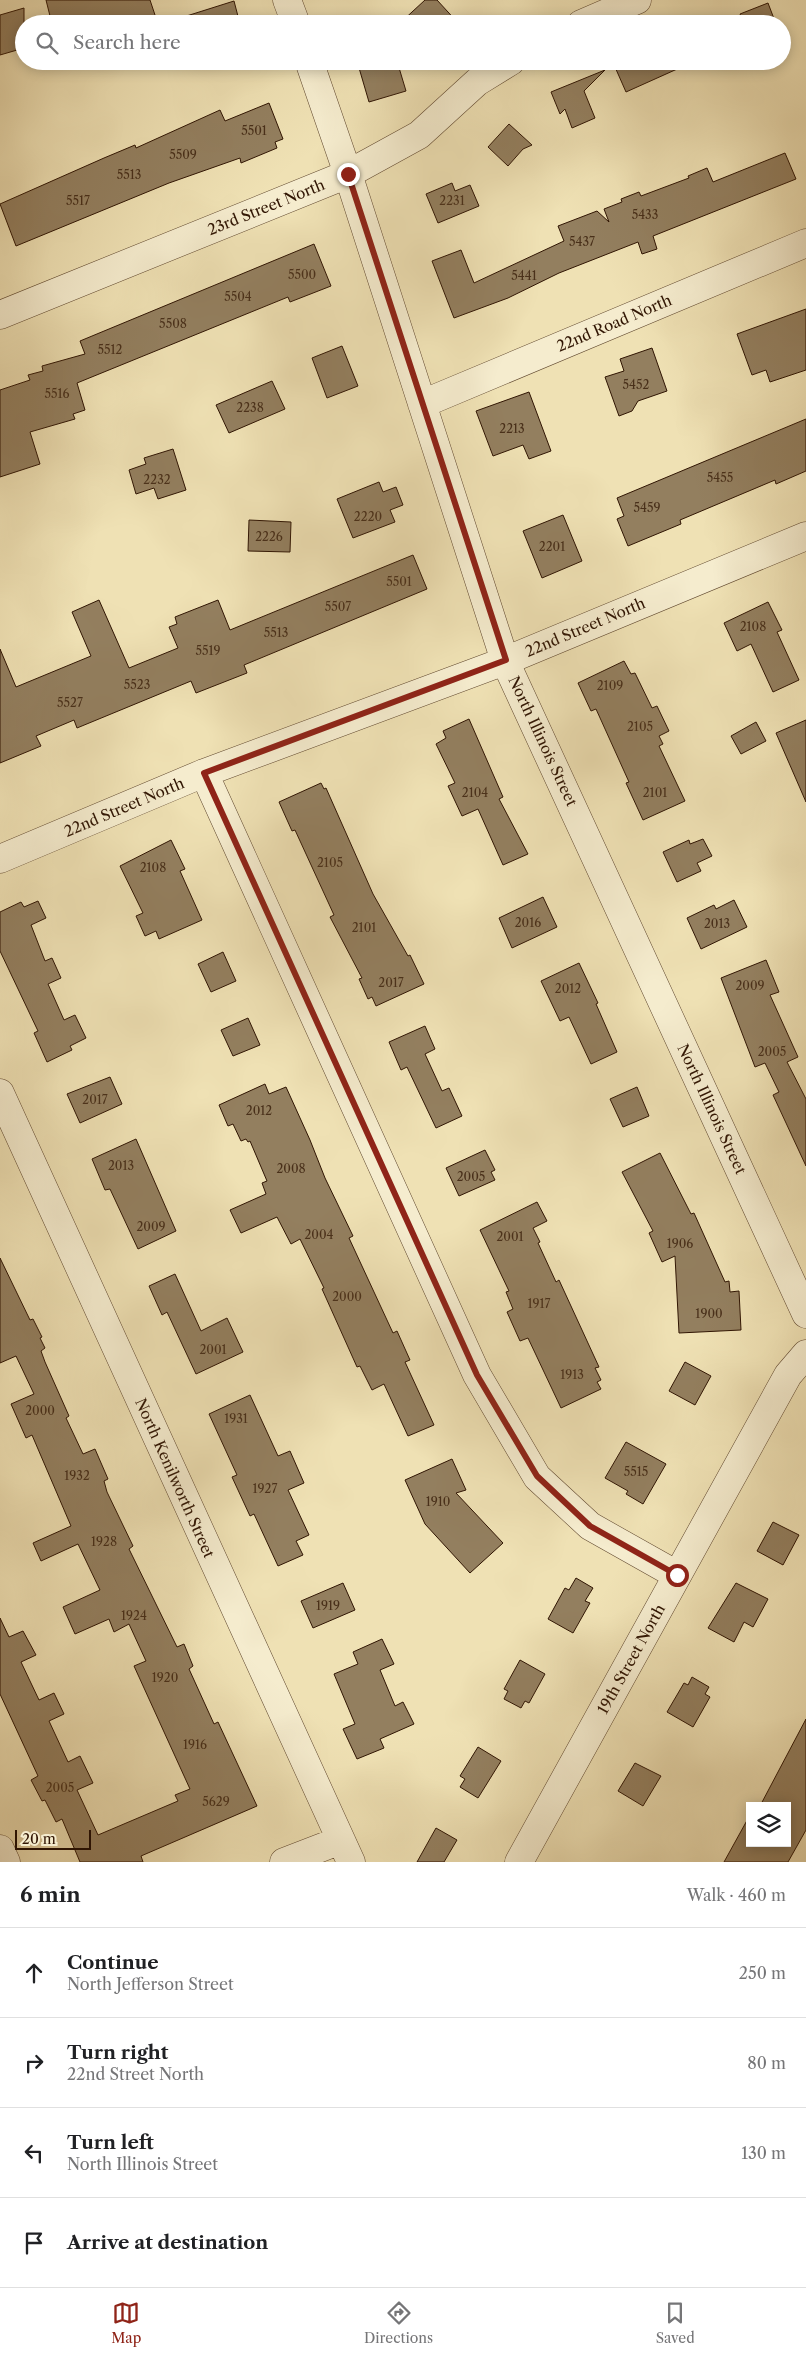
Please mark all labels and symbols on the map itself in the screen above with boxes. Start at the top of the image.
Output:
house number: 5501 [241,123,267,138]
house number: 5509 [169,147,197,162]
route end [337,163,360,186]
house number: 5513 [117,167,141,182]
street label: 23rd Street North [205,175,328,239]
house number: 5517 [66,193,90,208]
house number: 2231 [439,193,465,208]
house number: 5433 [632,207,658,222]
house number: 5437 [569,234,595,249]
house number: 5500 [288,267,316,282]
house number: 5441 [511,268,537,283]
house number: 5504 [224,289,252,304]
street label: 22nd Road North [554,290,675,356]
house number: 5508 [159,316,187,331]
house number: 5512 [98,342,123,357]
house number: 5452 [623,377,650,392]
house number: 5516 [44,386,70,401]
house number: 2238 [236,400,264,415]
house number: 2213 [499,421,525,436]
house number: 5455 [707,470,733,485]
house number: 2232 [143,472,171,487]
house number: 5459 [633,500,661,515]
house number: 2220 [354,509,382,524]
house number: 2226 [255,529,283,544]
house number: 2201 [539,539,565,554]
house number: 5501 [386,574,412,589]
street label: 22nd Street North [522,593,648,661]
house number: 5507 [325,599,351,614]
house number: 2108 [740,619,766,634]
house number: 5513 [264,625,288,640]
house number: 5519 [195,643,221,658]
street label: North Illinois Street [504,673,582,810]
house number: 5523 [124,677,150,692]
house number: 2109 [597,678,623,693]
house number: 5527 [57,695,83,710]
house number: 2105 [627,719,653,734]
street label: 22nd Street North [61,773,187,841]
house number: 2104 [462,785,488,800]
house number: 2101 [643,785,667,800]
house number: 2105 [317,855,343,870]
house number: 2108 [140,860,166,875]
house number: 2016 [515,915,541,930]
house number: 2013 [704,916,730,931]
house number: 2101 [352,920,376,935]
house number: 2017 [378,975,404,990]
house number: 2009 [735,978,765,993]
house number: 2012 [555,981,581,996]
street label: North Illinois Street [673,1041,751,1178]
house number: 2005 [758,1044,786,1059]
house number: 2017 [82,1092,108,1107]
house number: 2012 [246,1103,272,1118]
house number: 2013 [108,1158,134,1173]
house number: 2008 [276,1161,306,1176]
house number: 2005 [457,1169,485,1184]
house number: 2009 [136,1219,166,1234]
house number: 2004 [304,1227,334,1242]
house number: 2001 [496,1229,524,1244]
house number: 1906 [667,1236,693,1251]
house number: 2000 [332,1289,362,1304]
house number: 1917 [527,1296,551,1311]
house number: 1900 [695,1306,723,1321]
house number: 2001 [199,1342,227,1357]
house number: 1913 [560,1367,584,1382]
street label: North Kenilworth Street [131,1395,219,1561]
house number: 2000 [25,1403,55,1418]
house number: 1931 [224,1411,248,1426]
house number: 5515 [624,1464,648,1479]
house number: 1932 [64,1468,90,1483]
house number: 1927 [253,1481,278,1496]
house number: 1910 [426,1494,450,1509]
house number: 1928 [91,1534,117,1549]
route start [666,1564,689,1587]
house number: 1919 [316,1598,340,1613]
street label: 19th Street North [593,1600,669,1717]
house number: 1924 [121,1608,147,1623]
house number: 1920 [152,1670,178,1685]
house number: 1916 [183,1737,207,1752]
house number: 2005 [46,1780,74,1795]
house number: 5629 [202,1794,230,1809]
scale bar [15,1827,91,1850]

